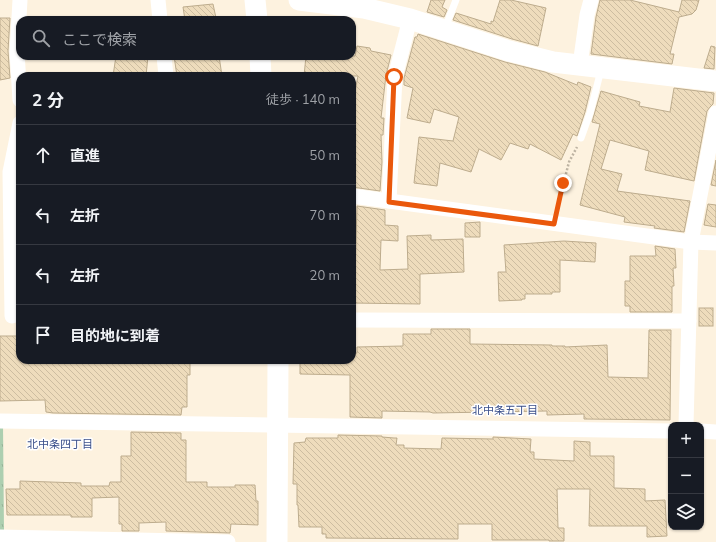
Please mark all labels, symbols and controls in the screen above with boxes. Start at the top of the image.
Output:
search box [16,16,356,60]
icon: search [30,27,52,49]
text: ここで検索 [62,30,137,49]
route start [385,68,403,86]
text: 2 分 [32,89,64,110]
text: 徒歩 · 140 m [266,91,340,107]
icon: ahead [32,144,54,166]
text: 直進 [70,146,100,165]
text: 50 m [310,147,340,163]
route end [554,174,572,192]
icon: left [32,204,54,226]
text: 左折 [70,206,100,225]
text: 70 m [310,207,340,223]
icon: left [32,264,54,286]
text: 左折 [70,266,100,285]
text: 20 m [310,267,340,283]
icon: arrive [32,324,54,346]
text: 目的地に到着 [70,326,160,345]
district label: 北中条五丁目 [472,403,538,417]
map controls [668,422,704,530]
button: + [668,422,704,458]
district label: 北中条四丁目 [27,437,93,451]
button: − [668,458,704,494]
button: layers [668,494,704,530]

